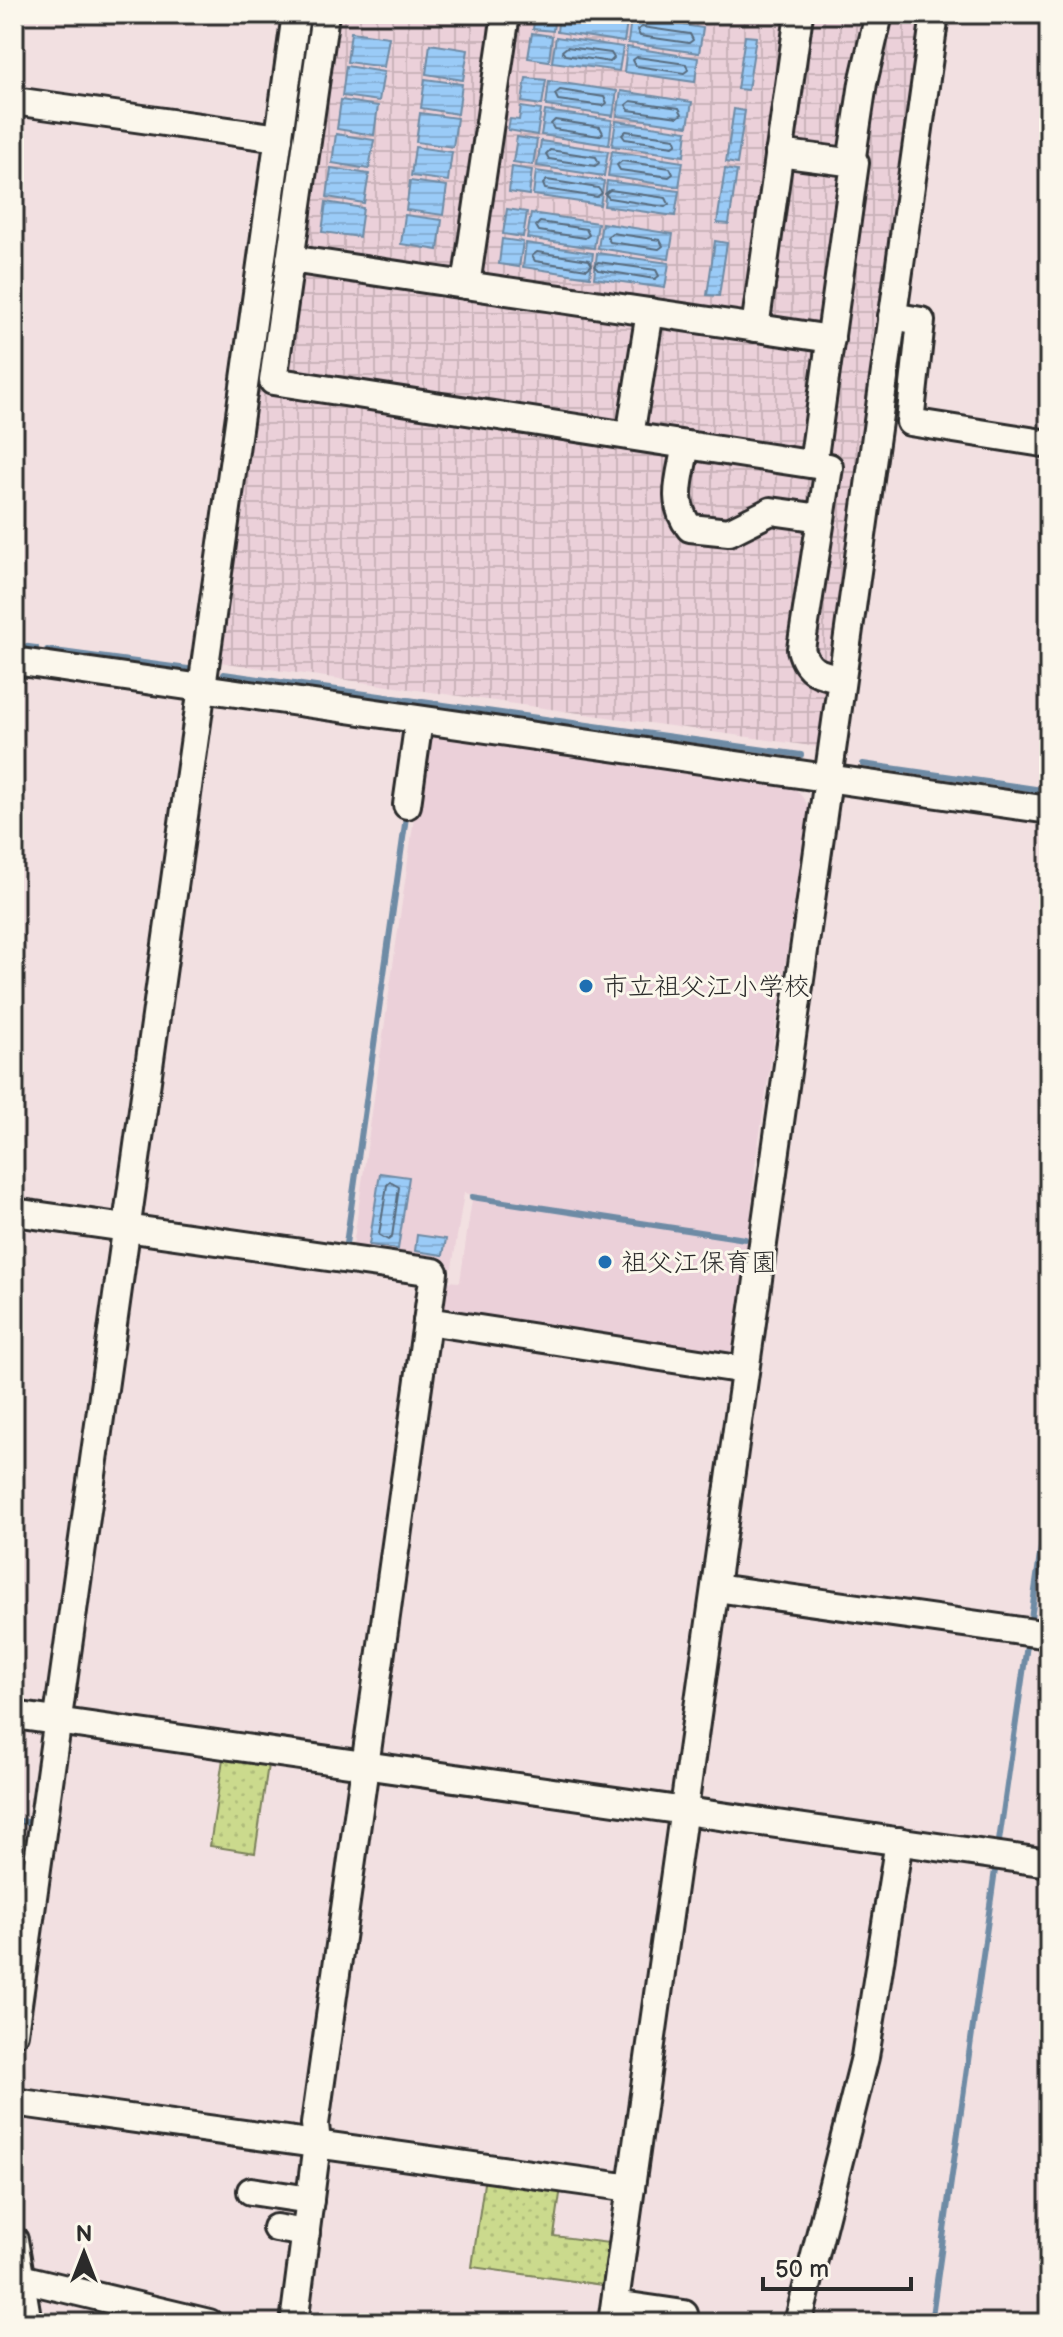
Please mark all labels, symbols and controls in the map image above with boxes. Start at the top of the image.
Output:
place label: 市立祖父江小学校 [602,972,810,1003]
marker: 市立祖父江小学校 [577,977,595,995]
place label: 祖父江保育園 [621,1248,777,1279]
marker: 祖父江保育園 [596,1253,614,1271]
north arrow [44,2213,124,2293]
text: N [76,2221,92,2248]
scale bar [763,2241,911,2291]
text: 50 m [775,2255,829,2284]

